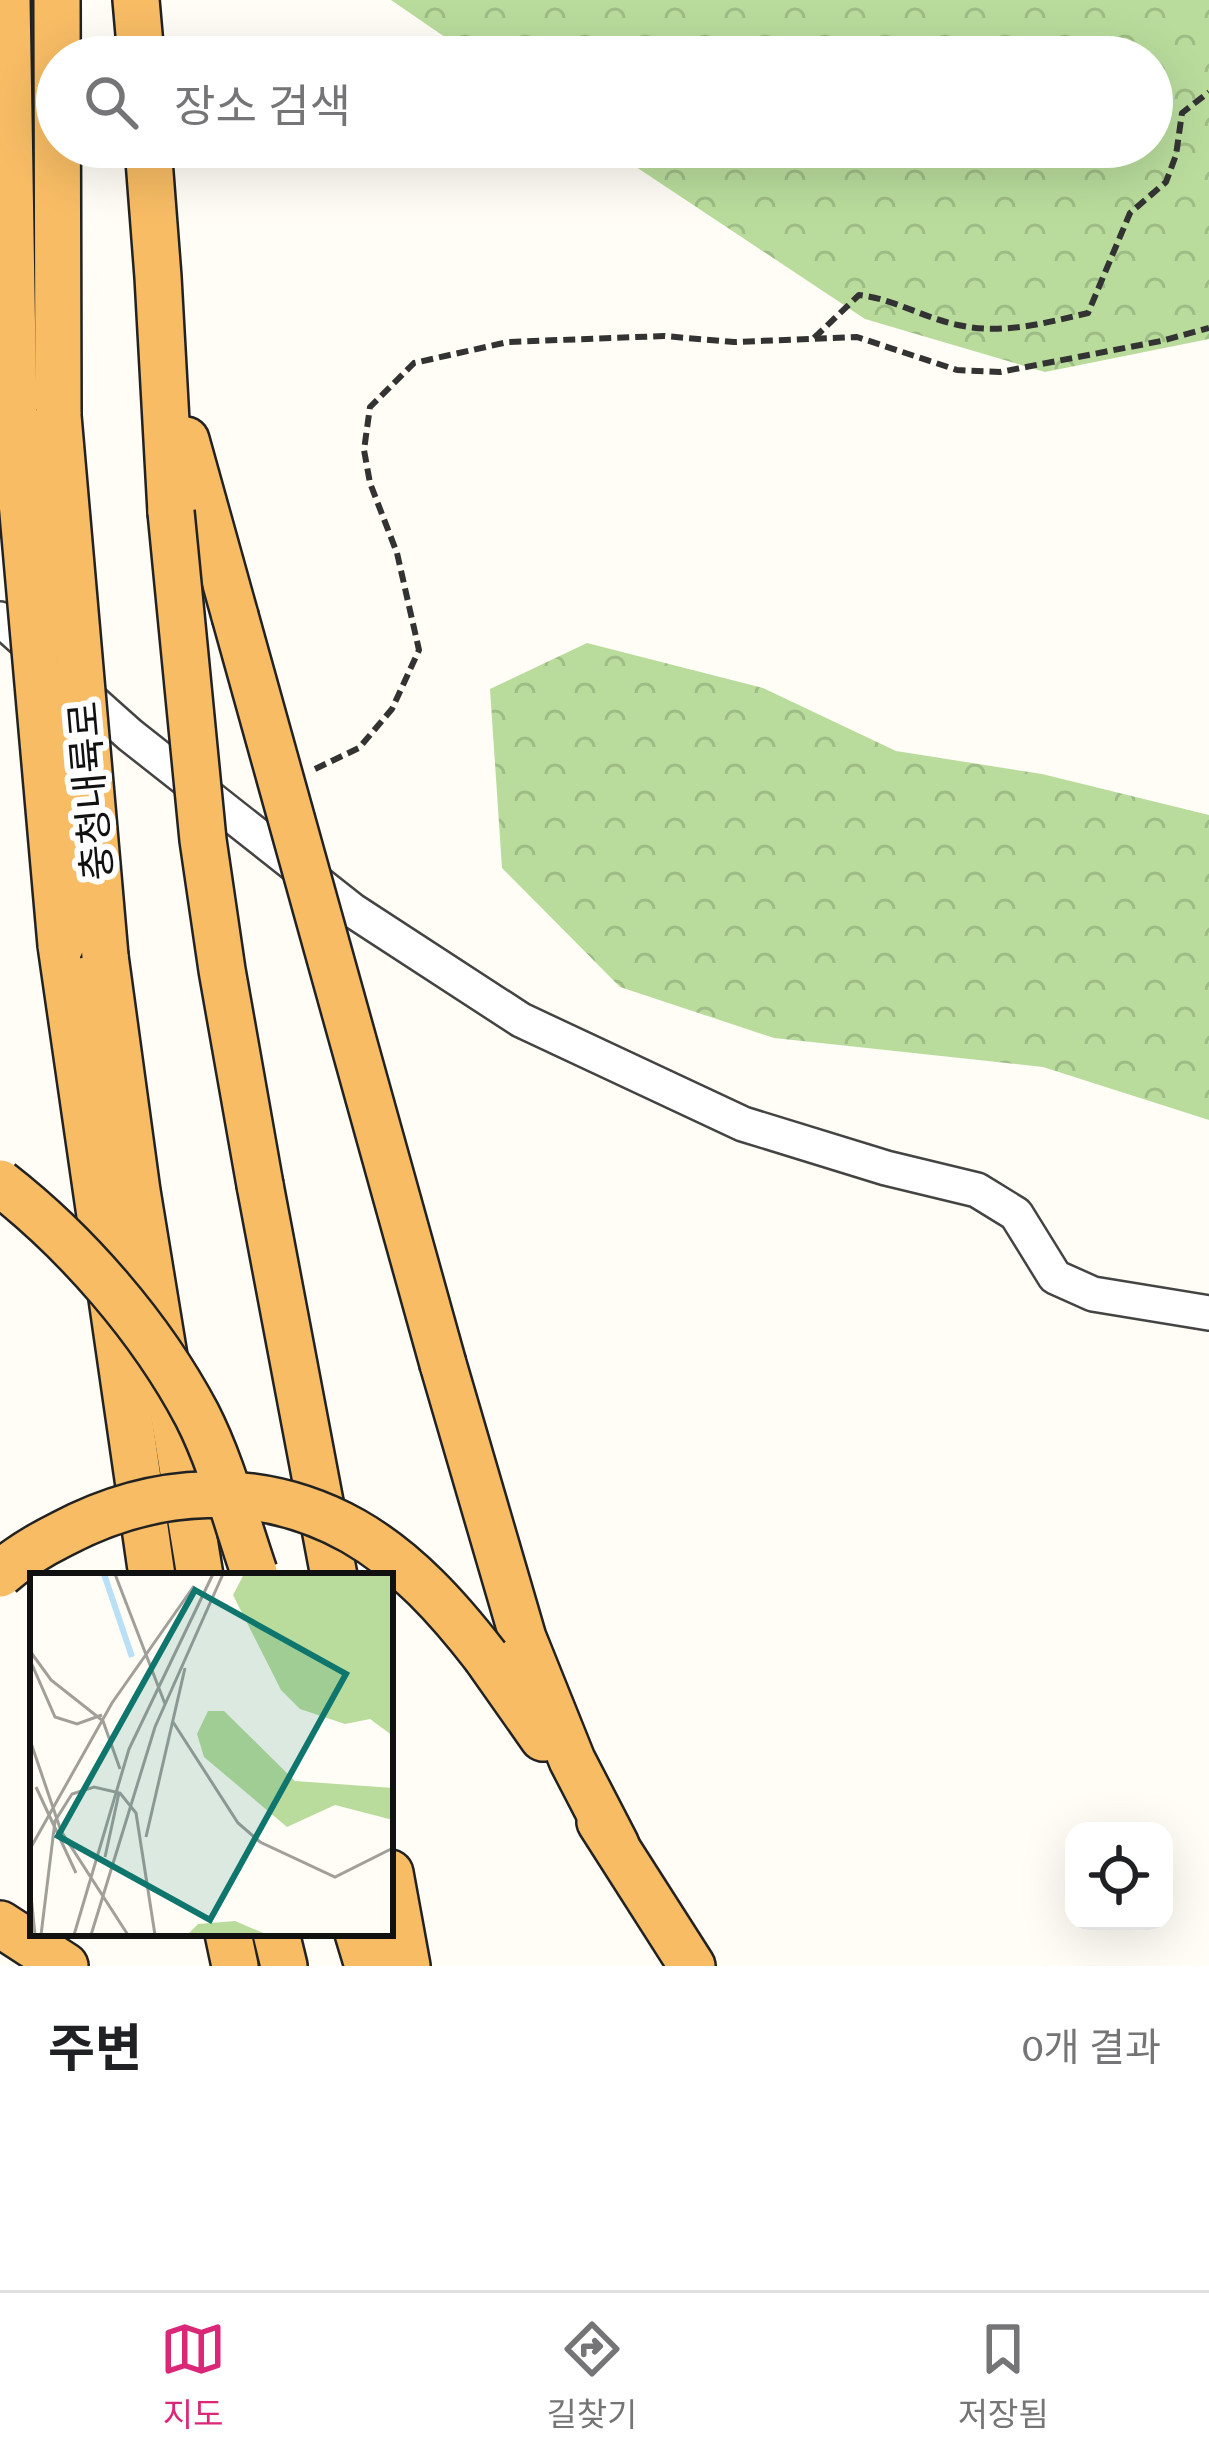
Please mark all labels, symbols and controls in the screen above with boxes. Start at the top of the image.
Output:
search box [36,36,1173,168]
icon: search [78,69,144,135]
text: 장소 검색 [174,80,351,133]
street label: 충청내륙로 [60,700,122,882]
inset map [30,1573,393,1936]
map controls [1065,1822,1173,1930]
button: locate [1065,1822,1173,1930]
text: 주변 [48,2019,142,2078]
text: 0개 결과 [1022,2025,1161,2071]
tab: 지도 [160,2316,226,2436]
tab: 길찾기 [546,2316,637,2436]
tab: 저장됨 [958,2316,1049,2436]

